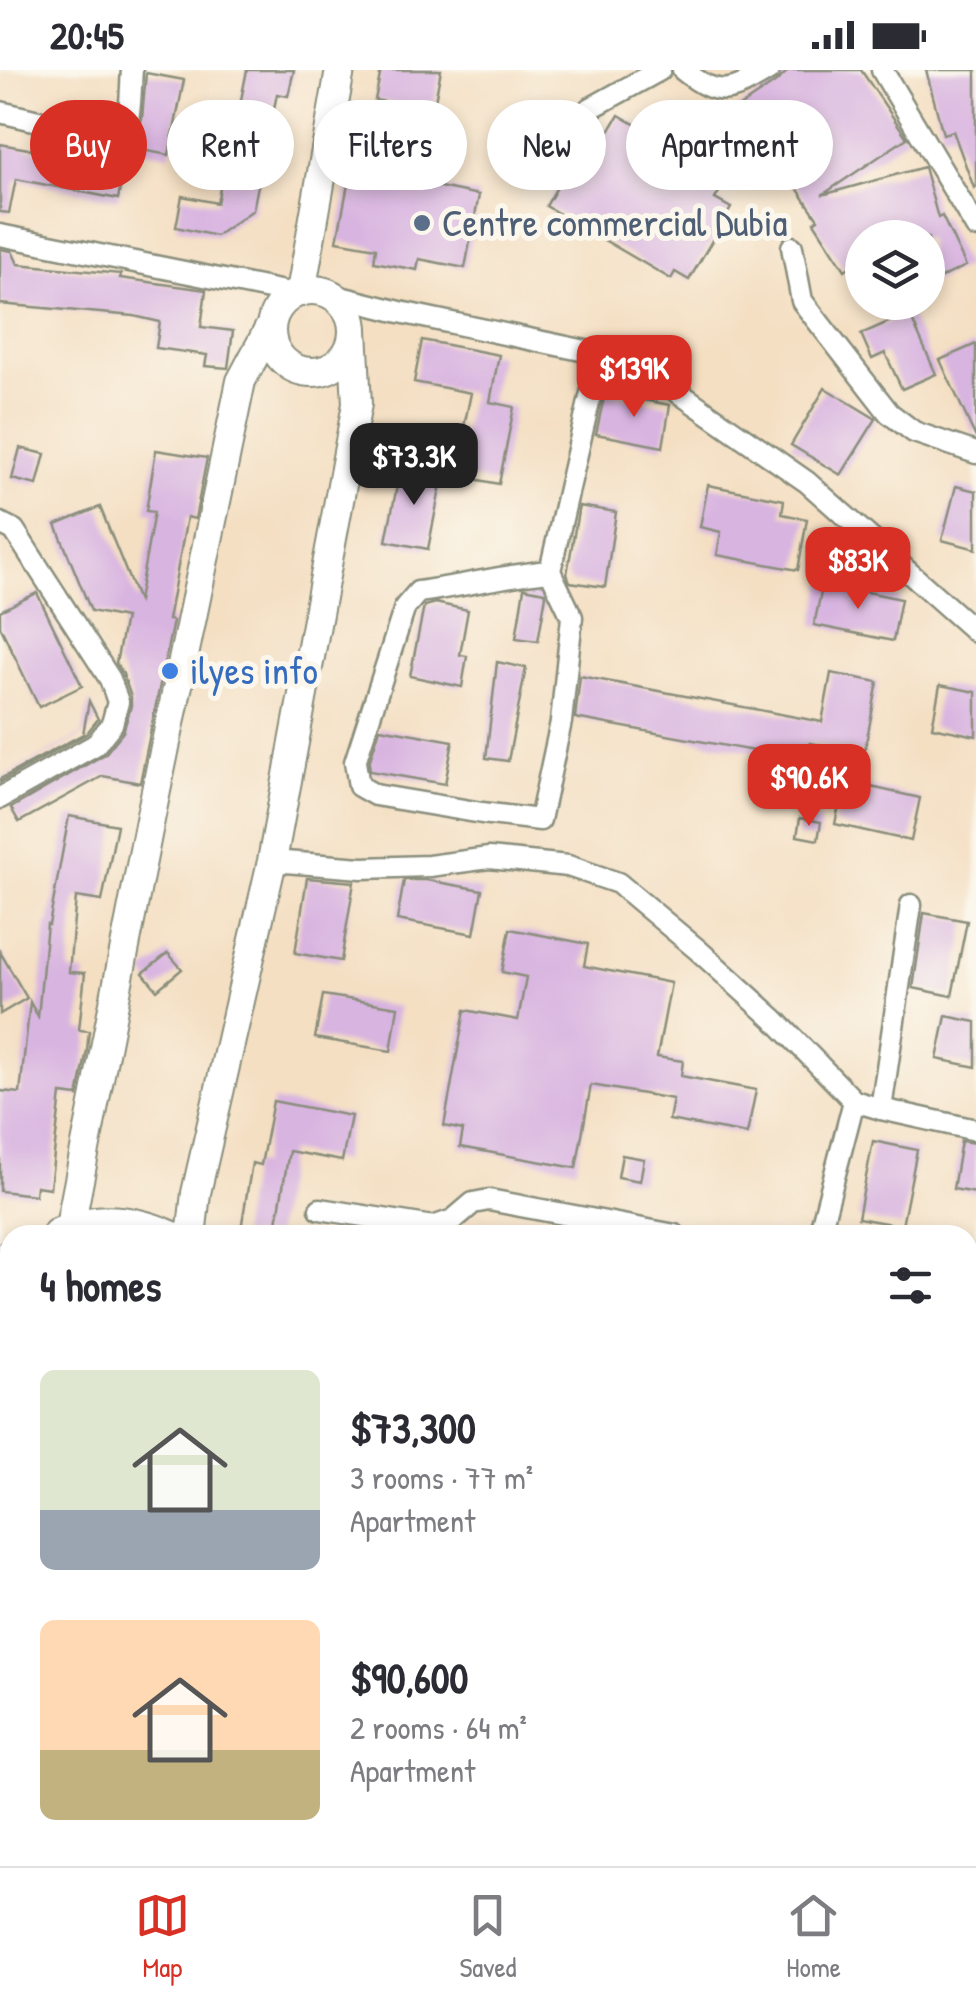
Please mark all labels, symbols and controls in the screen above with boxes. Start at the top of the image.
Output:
text: 20:45 [50,9,124,61]
chip: Buy [30,100,147,190]
chip: Rent [167,100,294,190]
chip: Filters [314,100,467,190]
chip: New [487,100,606,190]
chip: Apartment [626,100,833,190]
place label: Centre commercial Dubia [442,196,788,248]
marker: Centre commercial Dubia [411,212,433,234]
map controls [845,220,945,320]
button: layers [845,220,945,320]
pin: $139K [564,335,704,420]
text: $139K [599,346,669,389]
pin: $73.3K [333,423,495,508]
text: $73.3K [372,434,456,477]
pin: $83K [799,527,917,612]
text: $83K [827,538,889,581]
place label: ilyes info [190,644,318,696]
marker: ilyes info [159,660,181,682]
pin: $90.6K [728,744,890,829]
text: $90.6K [770,755,848,798]
text: 4 homes [40,1257,161,1314]
icon: filters [883,1258,938,1313]
text: $73,300 [350,1399,476,1456]
icon: home [120,1410,240,1530]
text: 3 rooms · 77 m² [350,1456,533,1499]
text: Apartment [350,1499,475,1542]
text: $90,600 [350,1649,468,1706]
icon: home [120,1660,240,1780]
text: 2 rooms · 64 m² [350,1706,527,1749]
text: Apartment [350,1749,475,1792]
tab: Map [135,1888,190,1986]
tab: Saved [459,1888,517,1986]
tab: Home [786,1888,841,1986]

